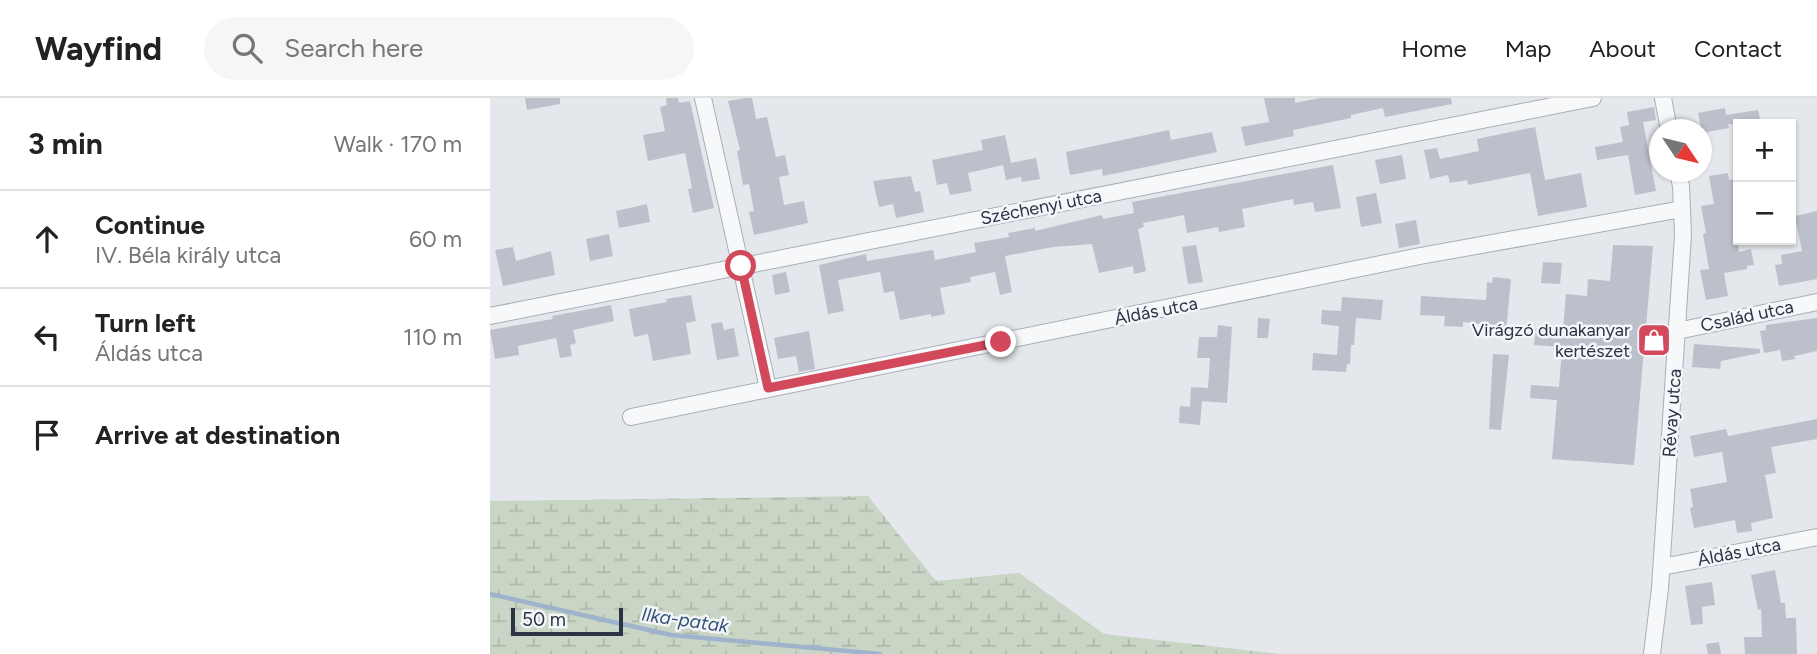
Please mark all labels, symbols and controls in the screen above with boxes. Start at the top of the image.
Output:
search box [204,17,694,80]
text: Wayfind [35,29,162,68]
icon: search [228,29,266,67]
text: Search here [284,32,423,64]
text: Home [1401,34,1467,63]
text: Map [1505,34,1551,63]
text: About [1589,34,1656,63]
text: Contact [1694,34,1782,63]
north arrow [1649,119,1712,182]
map controls [1733,119,1796,245]
button: + [1733,119,1796,182]
text: 3 min [28,125,103,162]
text: Walk · 170 m [334,130,462,158]
button: − [1733,182,1796,245]
street label: Széchenyi utca [978,184,1104,230]
text: Continue [95,209,205,241]
icon: ahead [28,220,66,258]
text: 60 m [409,225,462,253]
text: IV. Béla király utca [95,241,281,269]
route start [725,250,756,281]
street label: Áldás utca [1112,292,1200,330]
street label: Család utca [1699,295,1795,337]
text: Turn left [95,307,196,339]
icon: left [28,318,66,356]
place label: Virágzó dunakanyar kertészet [1472,319,1630,362]
shop icon: Virágzó dunakanyar kertészet [1635,321,1673,359]
text: 110 m [403,323,462,351]
route end [985,326,1016,357]
text: Áldás utca [95,339,203,367]
street label: Révay utca [1658,368,1686,458]
icon: arrive [28,416,66,454]
text: Arrive at destination [95,419,340,451]
street label: Áldás utca [1695,533,1783,571]
water label: Ilka-patak [640,603,731,638]
scale bar [511,605,623,637]
text: 50 m [522,608,566,631]

